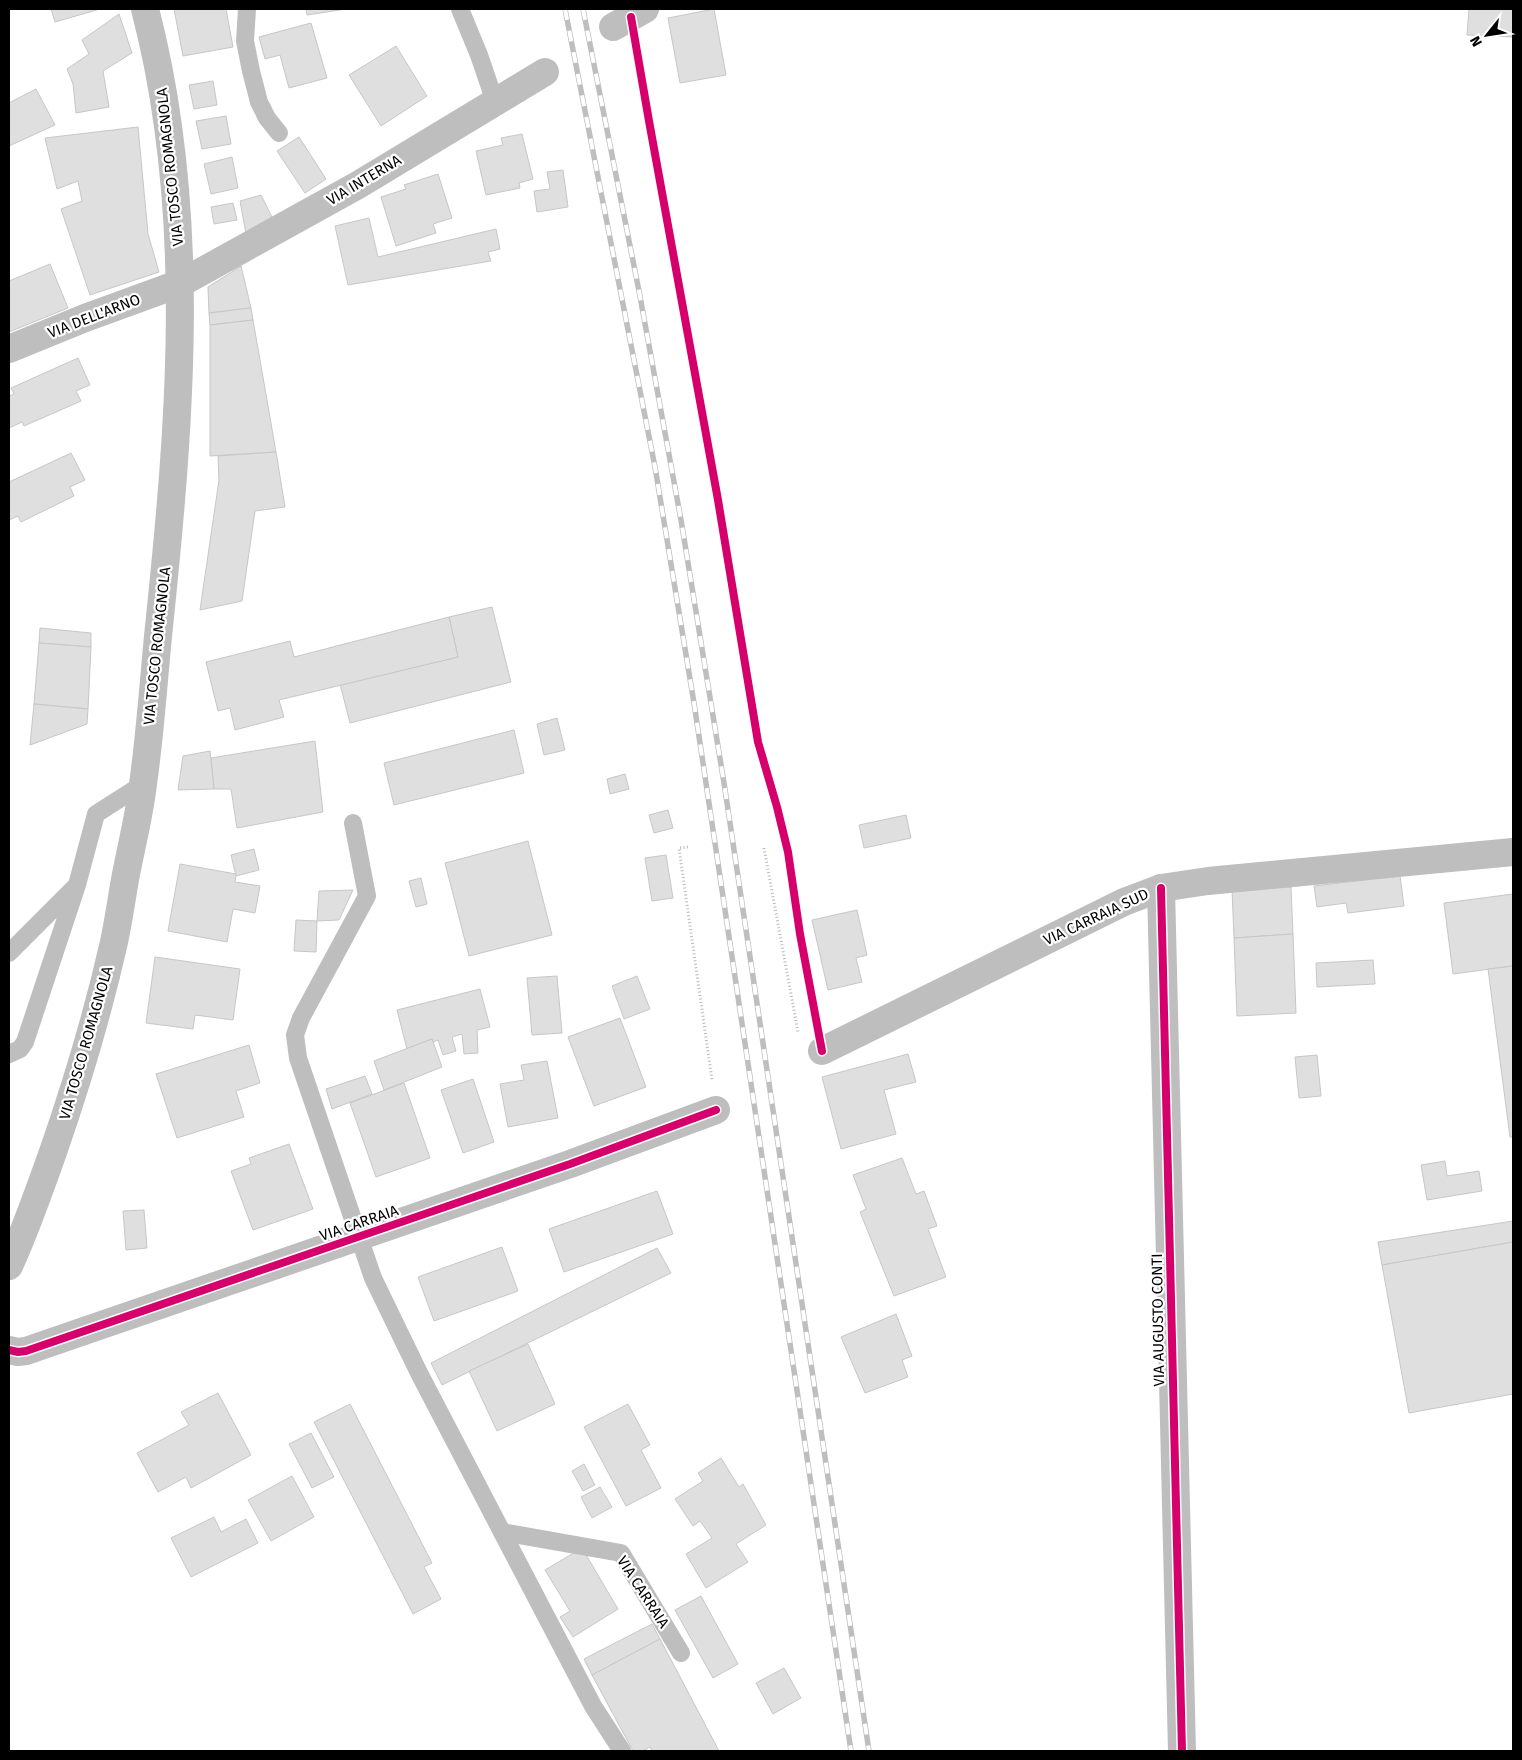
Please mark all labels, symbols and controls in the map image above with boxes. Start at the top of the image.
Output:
north arrow [1462,10,1512,60]
text: N [1466,33,1486,50]
street label: VIA TOSCO ROMAGNOLA [153,87,187,247]
street label: VIA INTERNA [323,151,405,209]
street label: VIA DELL'ARNO [45,290,143,342]
street label: VIA TOSCO ROMAGNOLA [140,566,174,726]
street label: VIA CARRAIA SUD [1041,885,1151,949]
street label: VIA TOSCO ROMAGNOLA [55,964,117,1122]
street label: VIA CARRAIA [317,1201,401,1245]
street label: VIA AUGUSTO CONTI [1148,1253,1168,1387]
street label: VIA CARRAIA [613,1553,673,1632]

